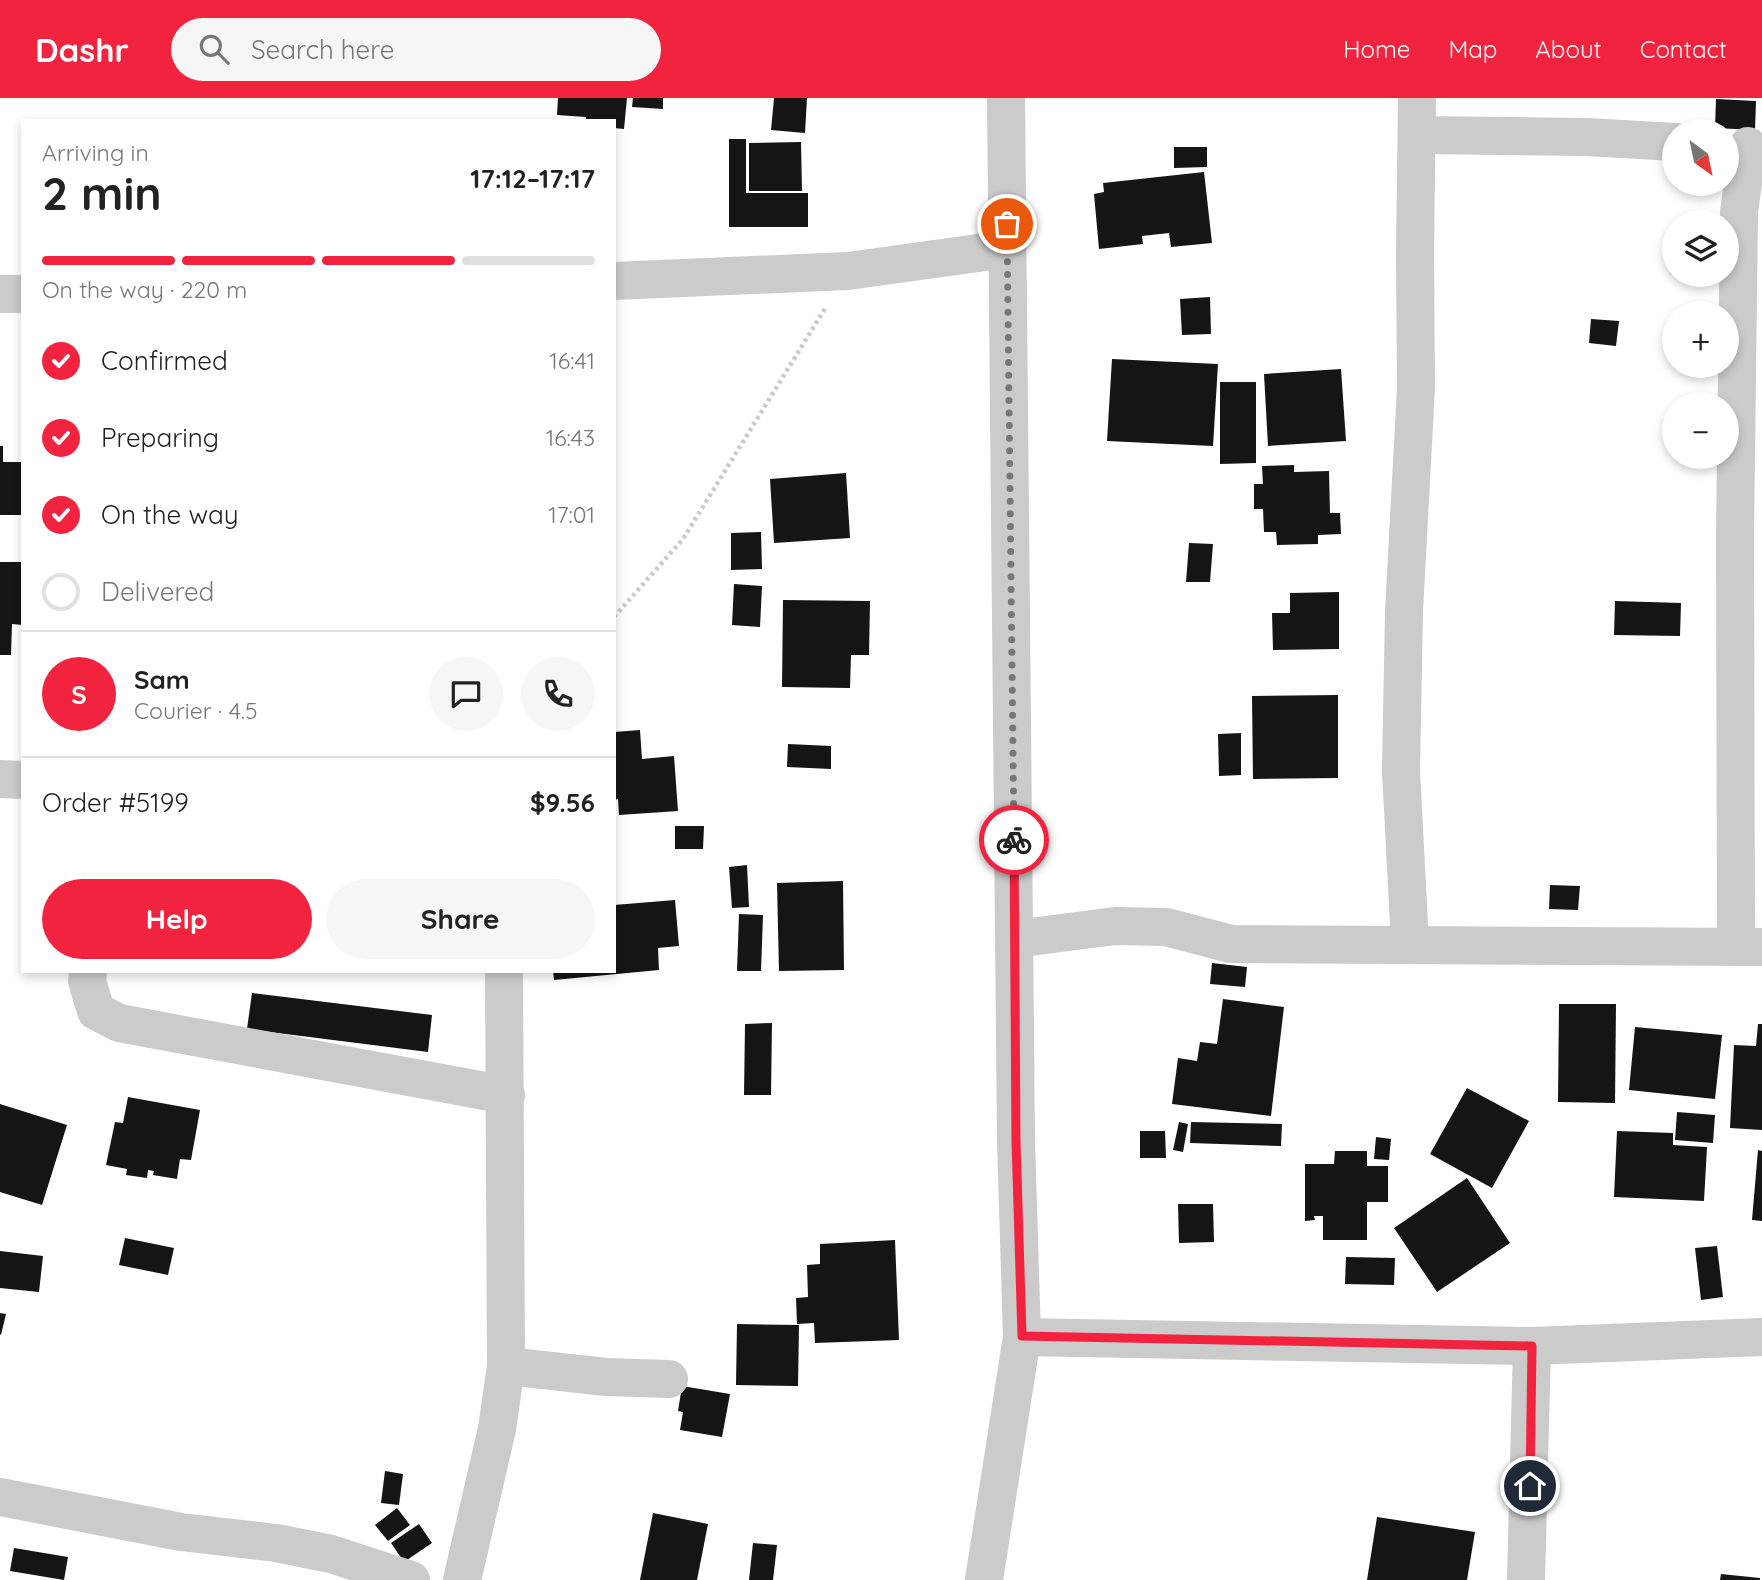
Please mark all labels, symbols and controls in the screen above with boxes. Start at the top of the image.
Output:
search box [171,18,661,81]
text: Dashr [35,29,129,70]
icon: search [195,30,233,68]
text: Search here [251,33,394,66]
text: Home [1343,34,1410,64]
text: Map [1448,34,1497,64]
text: About [1535,34,1602,64]
text: Contact [1640,34,1727,64]
north arrow [1662,119,1740,196]
map controls [1662,119,1739,469]
text: Arriving in [42,138,149,167]
text: 17:12–17:17 [470,162,595,195]
text: 2 min [42,164,162,222]
pin [977,194,1037,254]
icon: bag [988,205,1026,243]
button: layers [1662,210,1739,287]
text: On the way · 220 m [42,275,247,304]
button: + [1662,301,1739,378]
icon: check [42,342,80,380]
text: Confirmed [101,344,228,377]
text: 16:41 [549,346,595,375]
button: − [1662,392,1739,469]
icon: check [42,419,80,457]
text: Preparing [101,421,219,454]
text: 16:43 [546,423,595,452]
icon: check [42,496,80,534]
text: On the way [101,498,239,531]
text: 17:01 [548,500,595,529]
text: Delivered [101,575,214,608]
button: chat [429,657,503,731]
button: phone [521,657,595,731]
text: Sam [134,663,190,696]
text: S [71,678,87,711]
text: Courier · 4.5 [134,696,258,725]
text: Order #5199 [42,786,189,819]
text: $9.56 [530,786,595,819]
courier [979,805,1049,875]
icon: bike [995,821,1033,859]
button: Help [42,879,312,959]
button: Share [326,879,595,959]
pin [1500,1456,1560,1516]
icon: home [1511,1467,1549,1505]

